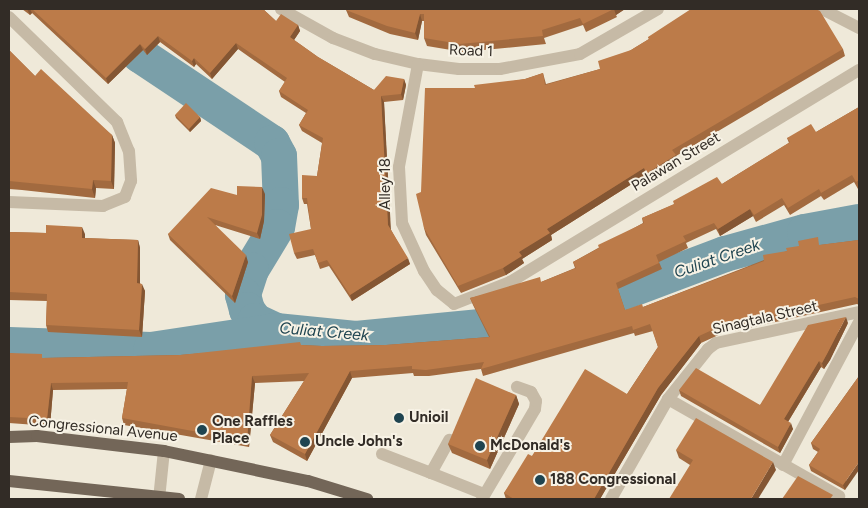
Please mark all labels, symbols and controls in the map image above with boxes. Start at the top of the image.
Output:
street label: Road 1 [448,41,494,61]
street label: Palawan Street [628,128,724,196]
street label: Alley 18 [377,158,395,210]
water label: Culiat Creek [672,235,762,283]
street label: Sinagtala Street [711,297,819,339]
water label: Culiat Creek [279,319,369,345]
place label: Unioil [409,409,448,427]
street label: Congressional Avenue [28,412,178,446]
place label: One Raffles Place [212,412,293,447]
marker: Unioil [393,412,405,424]
marker: One Raffles Place [196,424,208,436]
place label: Uncle John's [315,433,403,451]
marker: Uncle John's [299,436,311,448]
place label: McDonald's [490,437,570,455]
marker: McDonald's [474,440,486,452]
place label: 188 Congressional [550,471,676,489]
marker: 188 Congressional [534,474,546,486]

